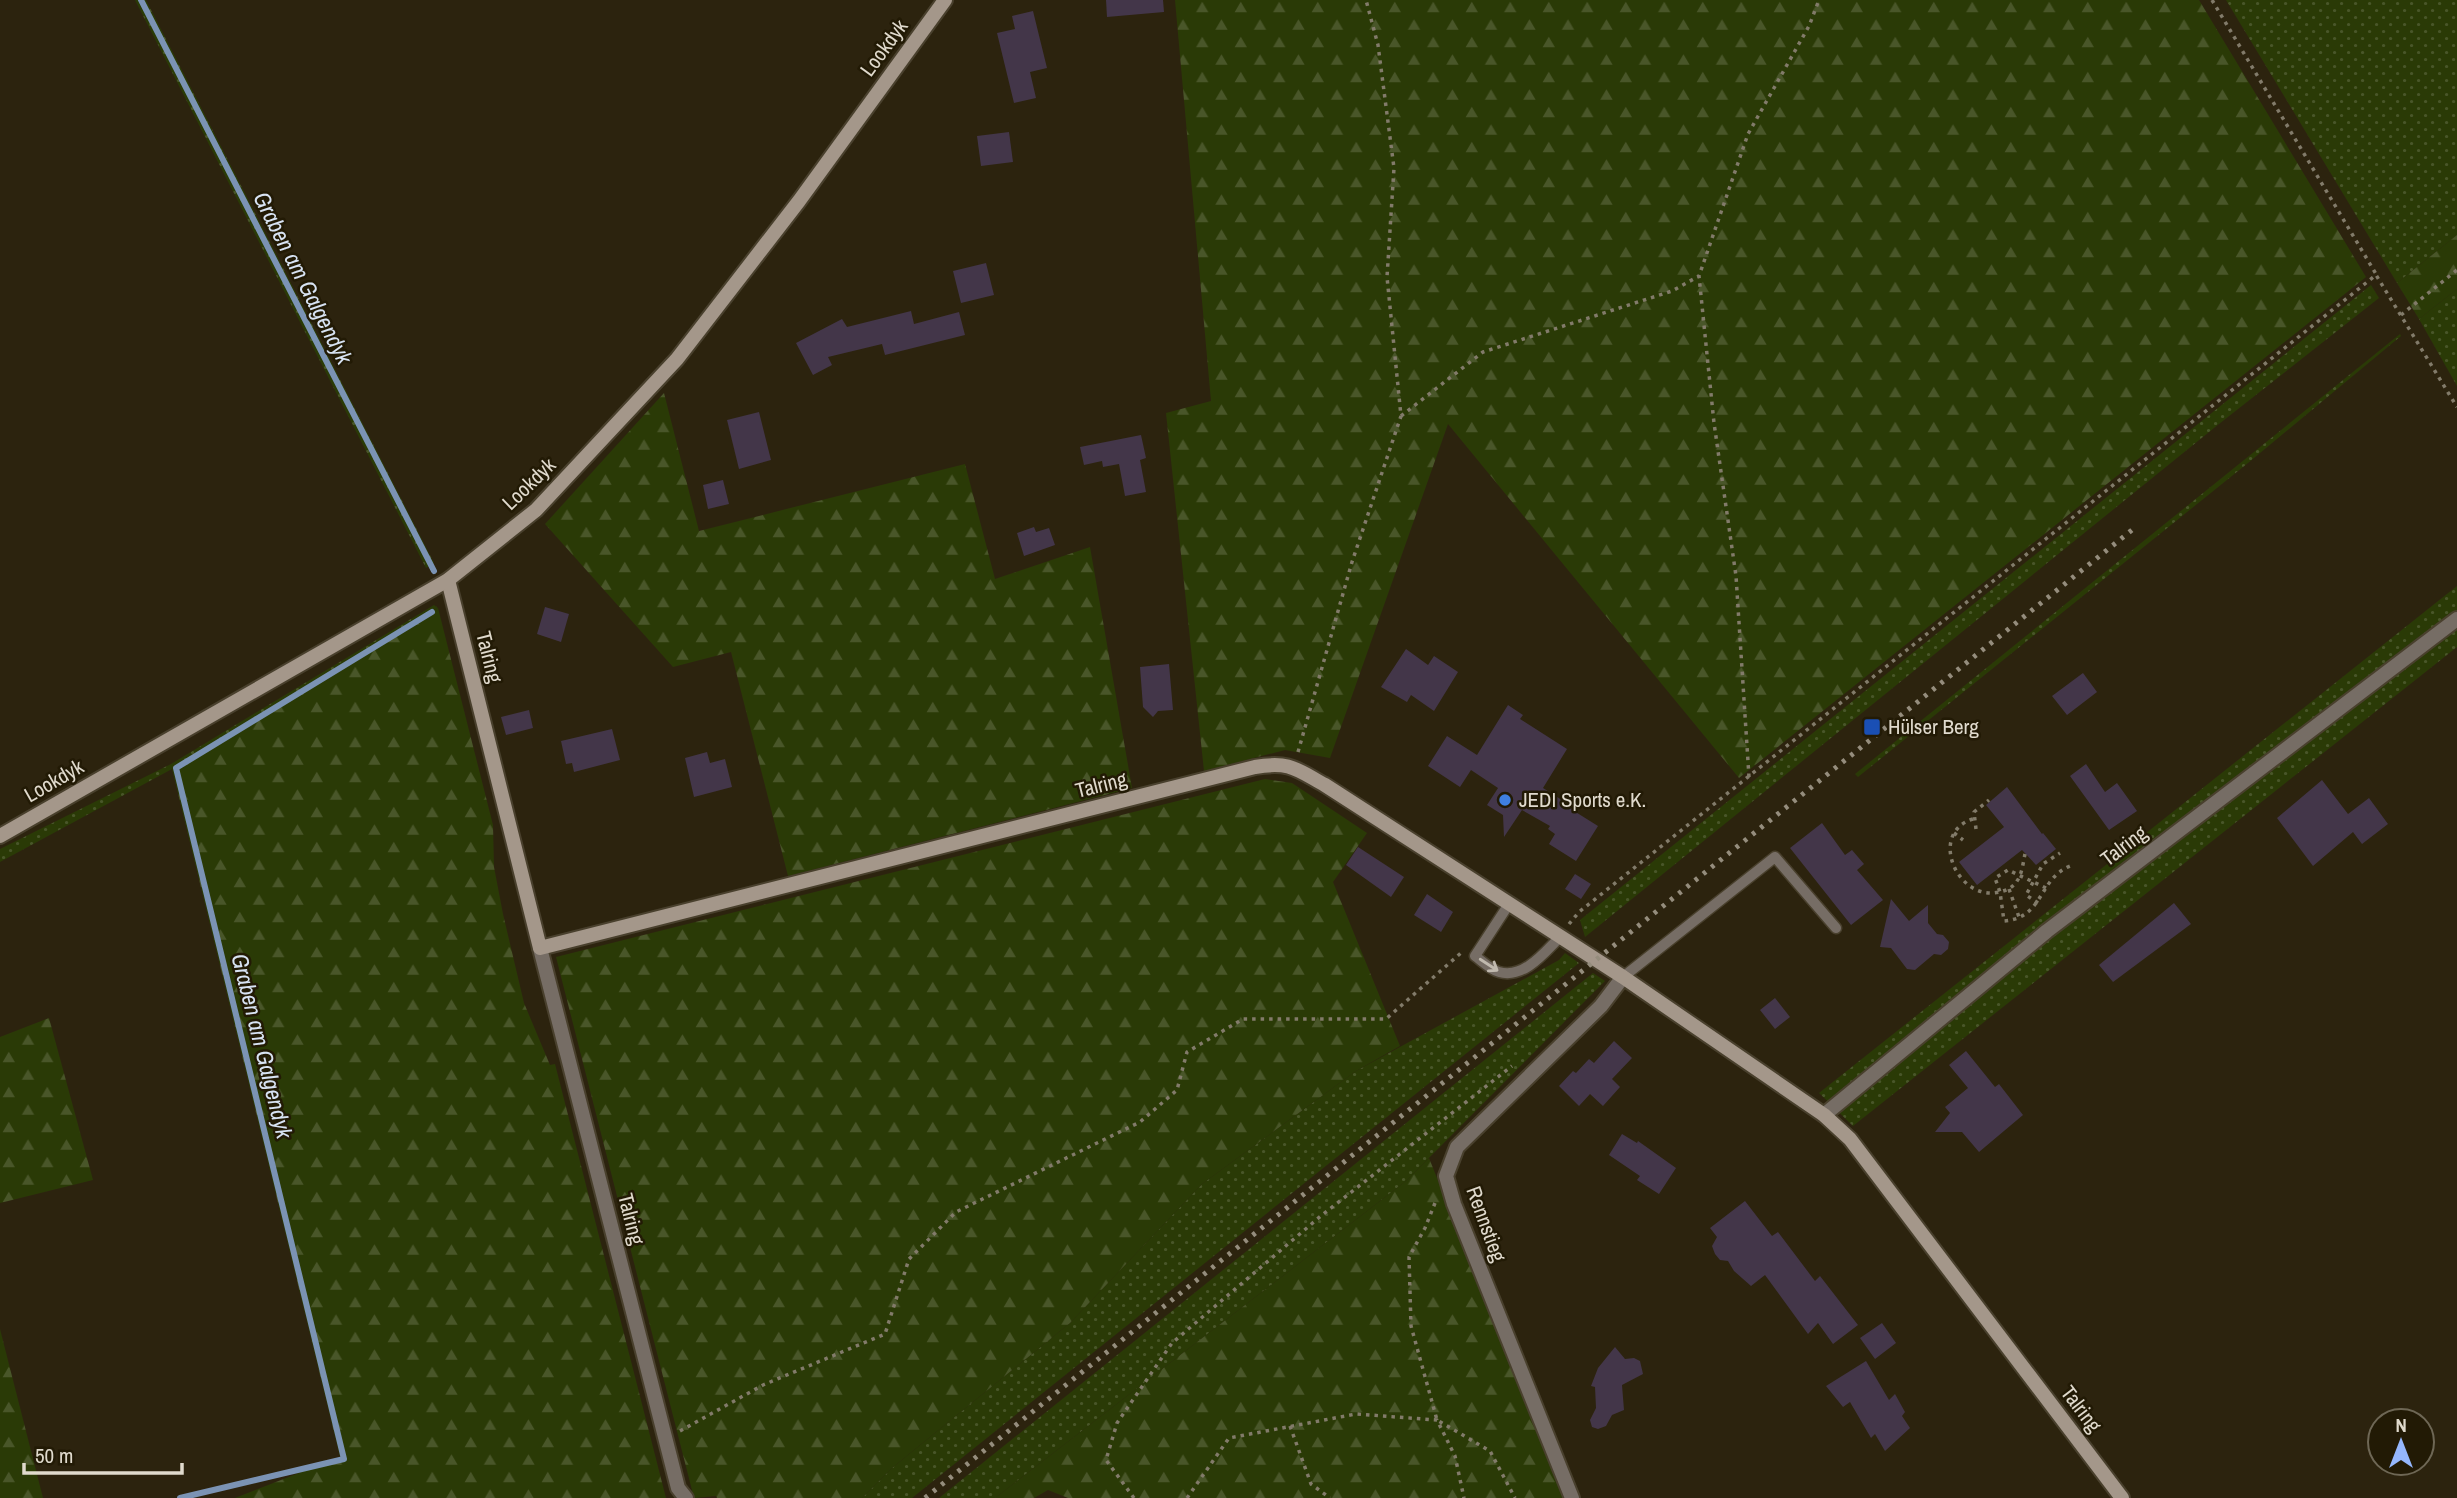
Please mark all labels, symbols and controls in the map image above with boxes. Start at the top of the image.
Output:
street label: Lookdyk [853,13,914,82]
water label: Graben am Galgendyk [247,186,361,371]
street label: Lookdyk [496,451,562,516]
street label: Talring [469,628,510,686]
place label: Hülser Berg [1888,712,1979,741]
marker: Hülser Berg [1862,717,1882,737]
street label: Lookdyk [19,752,89,809]
street label: Talring [1072,764,1130,805]
place label: JEDI Sports e.K. [1519,785,1646,814]
marker: JEDI Sports e.K. [1497,792,1513,808]
street label: Talring [2094,818,2154,873]
water label: Graben am Galgendyk [224,950,301,1143]
one-way arrow [1479,958,1498,973]
street label: Rennstieg [1459,1182,1514,1266]
street label: Talring [611,1190,652,1248]
street label: Talring [2054,1379,2109,1439]
north arrow [2366,1407,2436,1477]
text: N [2395,1412,2407,1438]
scale bar [24,1432,182,1476]
text: 50 m [35,1441,73,1470]

